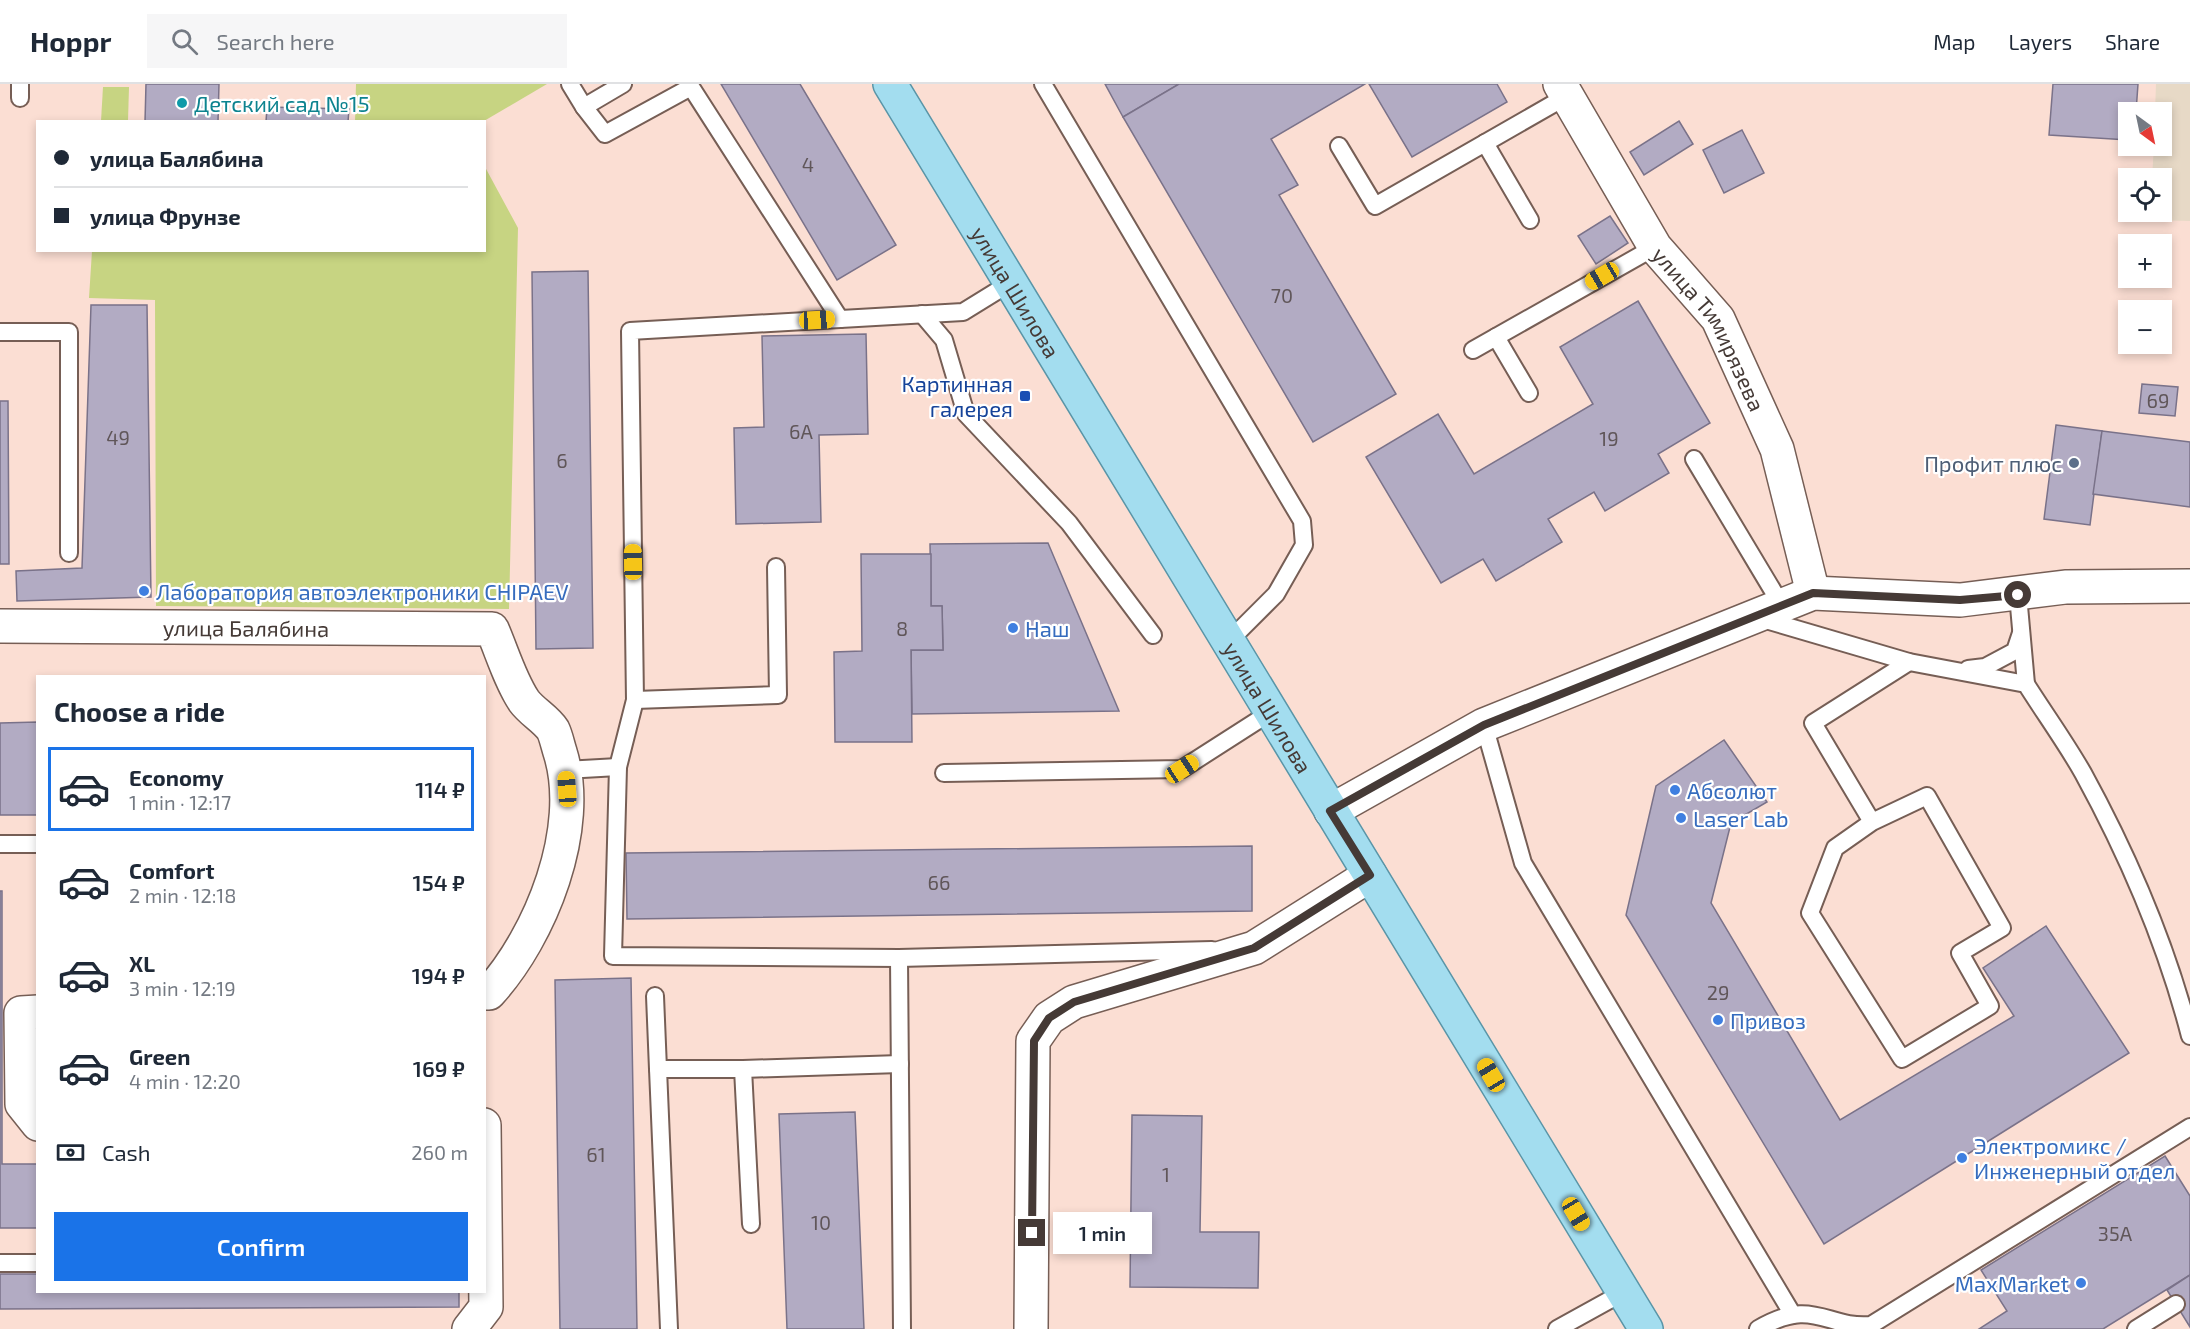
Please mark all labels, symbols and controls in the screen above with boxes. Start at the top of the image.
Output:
search box [147,14,567,68]
text: Hoppr [30,24,111,58]
icon: search [168,25,201,58]
text: Search here [216,28,335,54]
text: Map [1933,29,1975,54]
text: Layers [2008,29,2072,54]
text: Share [2105,29,2160,54]
place label: Детский сад №15 [194,90,369,116]
marker: Детский сад №15 [175,96,189,110]
north arrow [2118,102,2172,156]
map controls [2118,102,2172,354]
text: улица Балябина [90,145,264,171]
house number: 4 [802,152,814,176]
button: locate [2118,168,2172,222]
text: улица Фрунзе [90,203,241,229]
street label: улица Шилова [965,221,1066,362]
button: + [2118,234,2172,288]
street label: улица Тимирязева [1647,241,1771,415]
car [1582,259,1622,293]
house number: 70 [1271,283,1293,307]
button: − [2118,300,2172,354]
car [799,310,835,330]
place label: Картинная галерея [901,370,1013,421]
house number: 69 [2147,388,2169,412]
marker: Картинная галерея [1018,389,1032,403]
house number: 6А [789,419,813,443]
house number: 49 [106,425,130,449]
house number: 19 [1599,426,1619,450]
house number: 6 [556,448,568,472]
place label: Профит плюс [1924,450,2062,476]
marker: Профит плюс [2067,456,2081,470]
car [624,544,642,580]
place label: Лаборатория автоэлектроники CHIPAEV [156,578,569,604]
route start [2004,581,2031,608]
marker: Лаборатория автоэлектроники CHIPAEV [137,584,151,598]
street label: улица Балябина [163,614,329,641]
place label: Наш [1025,615,1070,641]
house number: 8 [896,616,908,640]
marker: Наш [1006,621,1020,635]
street label: улица Шилова [1218,637,1318,778]
text: Choose a ride [54,695,225,727]
car [1162,752,1202,786]
icon: car [57,762,111,816]
text: Economy [129,764,224,790]
car [557,770,577,808]
text: 114 ₽ [415,776,465,802]
place label: Абсолют [1687,777,1777,803]
marker: Абсолют [1668,783,1682,797]
text: 1 min · 12:17 [129,790,231,814]
place label: Laser Lab [1693,805,1789,831]
marker: Laser Lab [1674,811,1688,825]
icon: car [57,855,111,909]
text: Comfort [129,857,214,883]
text: 154 ₽ [413,869,465,895]
house number: 66 [928,870,950,894]
text: 2 min · 12:18 [129,883,236,907]
icon: car [57,948,111,1002]
text: XL [129,950,155,976]
text: 194 ₽ [412,962,465,988]
text: 3 min · 12:19 [129,976,236,1000]
house number: 29 [1707,980,1729,1004]
place label: Привоз [1730,1007,1806,1033]
marker: Привоз [1711,1013,1725,1027]
icon: car [57,1041,111,1095]
text: Green [129,1043,191,1069]
text: 169 ₽ [413,1055,465,1081]
car [1474,1055,1508,1095]
text: 4 min · 12:20 [129,1069,241,1093]
place label: Электромикс / Инженерный отдел [1974,1132,2175,1183]
icon: cash [54,1136,87,1169]
text: Cash [102,1139,151,1165]
text: 260 m [411,1140,468,1164]
house number: 61 [586,1142,606,1166]
marker: Электромикс / Инженерный отдел [1955,1151,1969,1165]
house number: 1 [1162,1162,1170,1186]
car [1559,1194,1593,1234]
house number: 10 [811,1210,831,1234]
button: Confirm [54,1212,468,1281]
callout: 1 min [1053,1212,1152,1254]
route end [1018,1219,1045,1246]
text: 1 min [1079,1221,1126,1245]
house number: 35А [2098,1221,2133,1245]
place label: MaxMarket [1955,1270,2069,1296]
marker: MaxMarket [2074,1276,2088,1290]

